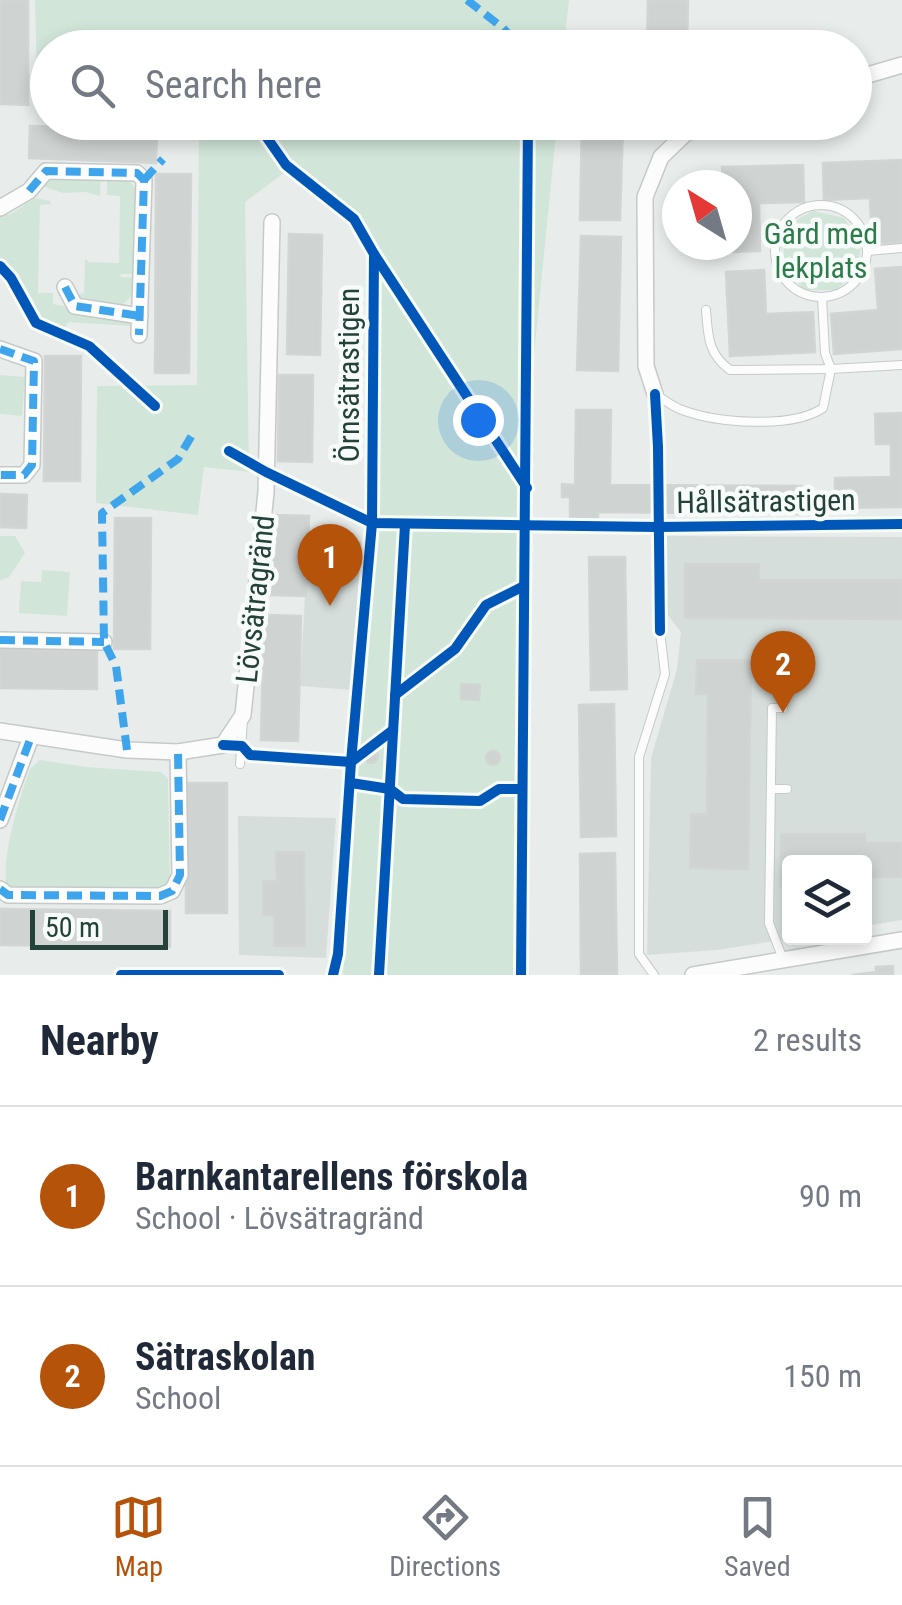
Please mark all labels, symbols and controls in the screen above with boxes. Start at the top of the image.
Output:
search box [30,30,872,140]
icon: search [65,58,120,113]
text: Search here [145,63,322,107]
north arrow [662,170,752,260]
park label: Gård med lekplats [764,216,878,285]
street label: Örnsätrastigen [331,288,366,462]
your location [453,395,504,446]
street label: Hållsätrastigen [676,482,856,520]
street label: Lövsätragränd [229,513,281,685]
pin: 1 [298,524,362,606]
pin: 2 [750,630,816,713]
map controls [782,855,872,945]
button: layers [782,855,872,945]
scale bar [30,905,168,950]
text: 50 m [45,911,100,944]
text: Nearby [40,1016,159,1065]
text: 2 results [753,1021,862,1059]
text: Barnkantarellens förskola [135,1155,528,1199]
text: 1 [64,1177,81,1215]
text: 90 m [799,1177,862,1215]
text: School · Lövsätragränd [135,1199,424,1237]
text: Sätraskolan [135,1335,316,1379]
text: 2 [64,1357,81,1395]
text: 150 m [783,1357,862,1395]
text: School [135,1379,221,1417]
tab: Map [111,1490,166,1583]
tab: Directions [389,1490,501,1583]
tab: Saved [724,1490,791,1583]

